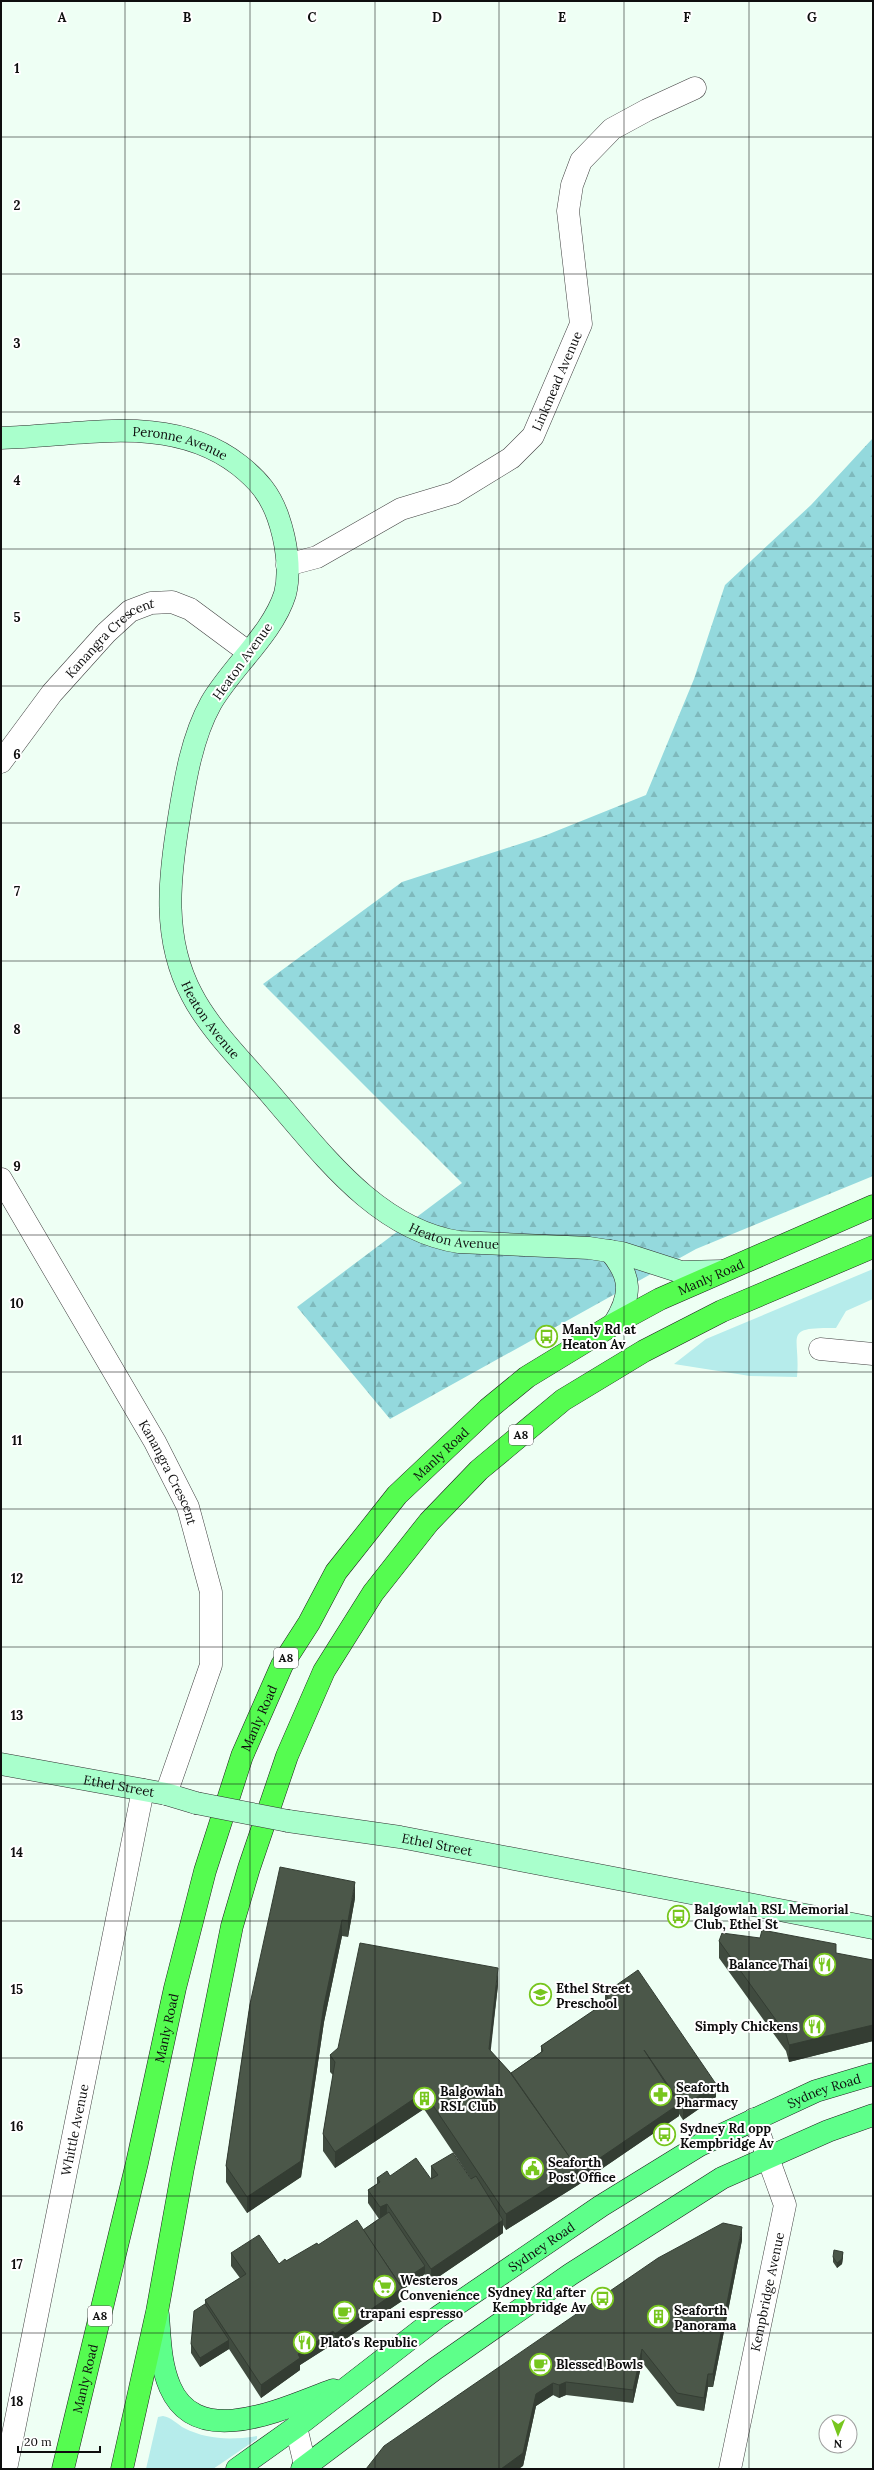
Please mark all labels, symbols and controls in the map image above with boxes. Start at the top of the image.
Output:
text: A [58,9,67,26]
text: B [183,9,192,26]
text: C [308,9,317,26]
text: D [432,9,442,26]
text: E [558,9,566,26]
text: F [683,9,691,26]
text: G [807,9,817,26]
text: 1 [14,60,20,77]
text: 2 [14,197,21,214]
street label: Linkmead Avenue [528,329,586,434]
text: 3 [13,335,21,352]
street label: Peronne Avenue [132,423,231,464]
text: 4 [13,472,21,489]
street label: Kanangra Crescent [62,595,155,682]
text: 5 [13,609,21,626]
street label: Heaton Avenue [209,619,276,703]
text: 6 [13,746,21,763]
text: 7 [14,883,20,900]
street label: Heaton Avenue [177,978,243,1063]
text: 8 [13,1021,21,1038]
text: 9 [13,1158,21,1175]
street label: Heaton Avenue [406,1219,499,1253]
street label: Manly Road [675,1255,747,1299]
text: 10 [10,1295,24,1312]
place label: Manly Rd at Heaton Av [562,1321,637,1353]
bus stop icon: Manly Rd at Heaton Av [533,1323,559,1349]
street label: Kanangra Crescent [135,1417,200,1527]
street label: Manly Road [410,1423,473,1484]
road number: A8 [509,1425,533,1445]
text: 11 [12,1432,22,1449]
text: 12 [11,1570,23,1587]
road number: A8 [274,1648,298,1668]
street label: Manly Road [237,1682,281,1754]
text: 13 [11,1707,23,1724]
street label: Ethel Street [82,1771,156,1801]
street label: Ethel Street [400,1830,474,1860]
text: 14 [11,1844,23,1861]
place label: Balgowlah RSL Memorial Club, Ethel St [694,1901,849,1933]
bus stop icon: Balgowlah RSL Memorial Club, Ethel St [666,1903,692,1929]
restaurant icon: Balance Thai [811,1951,837,1977]
place label: Balance Thai [729,1956,808,1973]
place label: Ethel Street Preschool [556,1980,631,2012]
text: 15 [11,1981,23,1998]
school or university icon: Ethel Street Preschool [527,1982,553,2008]
street label: Manly Road [151,1992,183,2064]
restaurant icon: Simply Chickens [801,2013,827,2039]
place label: Simply Chickens [695,2018,798,2035]
street label: Sydney Road [784,2070,863,2112]
place label: Seaforth Pharmacy [676,2079,739,2111]
pharmacy icon: Seaforth Pharmacy [647,2081,673,2107]
street label: Whittle Avenue [57,2083,92,2177]
place label: Balgowlah RSL Club [440,2083,503,2115]
building icon: Balgowlah RSL Club [411,2085,437,2111]
text: 16 [11,2118,23,2135]
place label: Sydney Rd opp Kempbridge Av [680,2120,774,2152]
bus stop icon: Sydney Rd opp Kempbridge Av [652,2122,678,2148]
place label: Seaforth Post Office [548,2154,616,2186]
public building icon: Seaforth Post Office [519,2156,545,2182]
street label: Sydney Road [505,2218,578,2276]
street label: Kempbridge Avenue [747,2231,788,2353]
text: 17 [11,2256,23,2273]
place label: Westeros Convenience [400,2272,480,2304]
supermarket icon: Westeros Convenience [371,2274,397,2300]
place label: Sydney Rd after Kempbridge Av [488,2284,587,2316]
bus stop icon: Sydney Rd after Kempbridge Av [589,2286,615,2312]
cafe icon: trapani espresso [331,2300,357,2326]
place label: Seaforth Panorama [674,2302,737,2334]
building icon: Seaforth Panorama [646,2304,672,2330]
place label: trapani espresso [360,2305,463,2322]
road number: A8 [88,2306,112,2326]
restaurant icon: Plato's Republic [291,2329,317,2355]
place label: Plato's Republic [320,2334,418,2351]
street label: Manly Road [69,2342,102,2415]
cafe icon: Blessed Bowls [528,2351,554,2377]
place label: Blessed Bowls [556,2356,643,2373]
text: 18 [11,2393,23,2410]
north arrow [818,2414,858,2454]
scale bar [18,2428,100,2454]
text: 20 m [24,2434,52,2449]
text: N [833,2437,842,2451]

